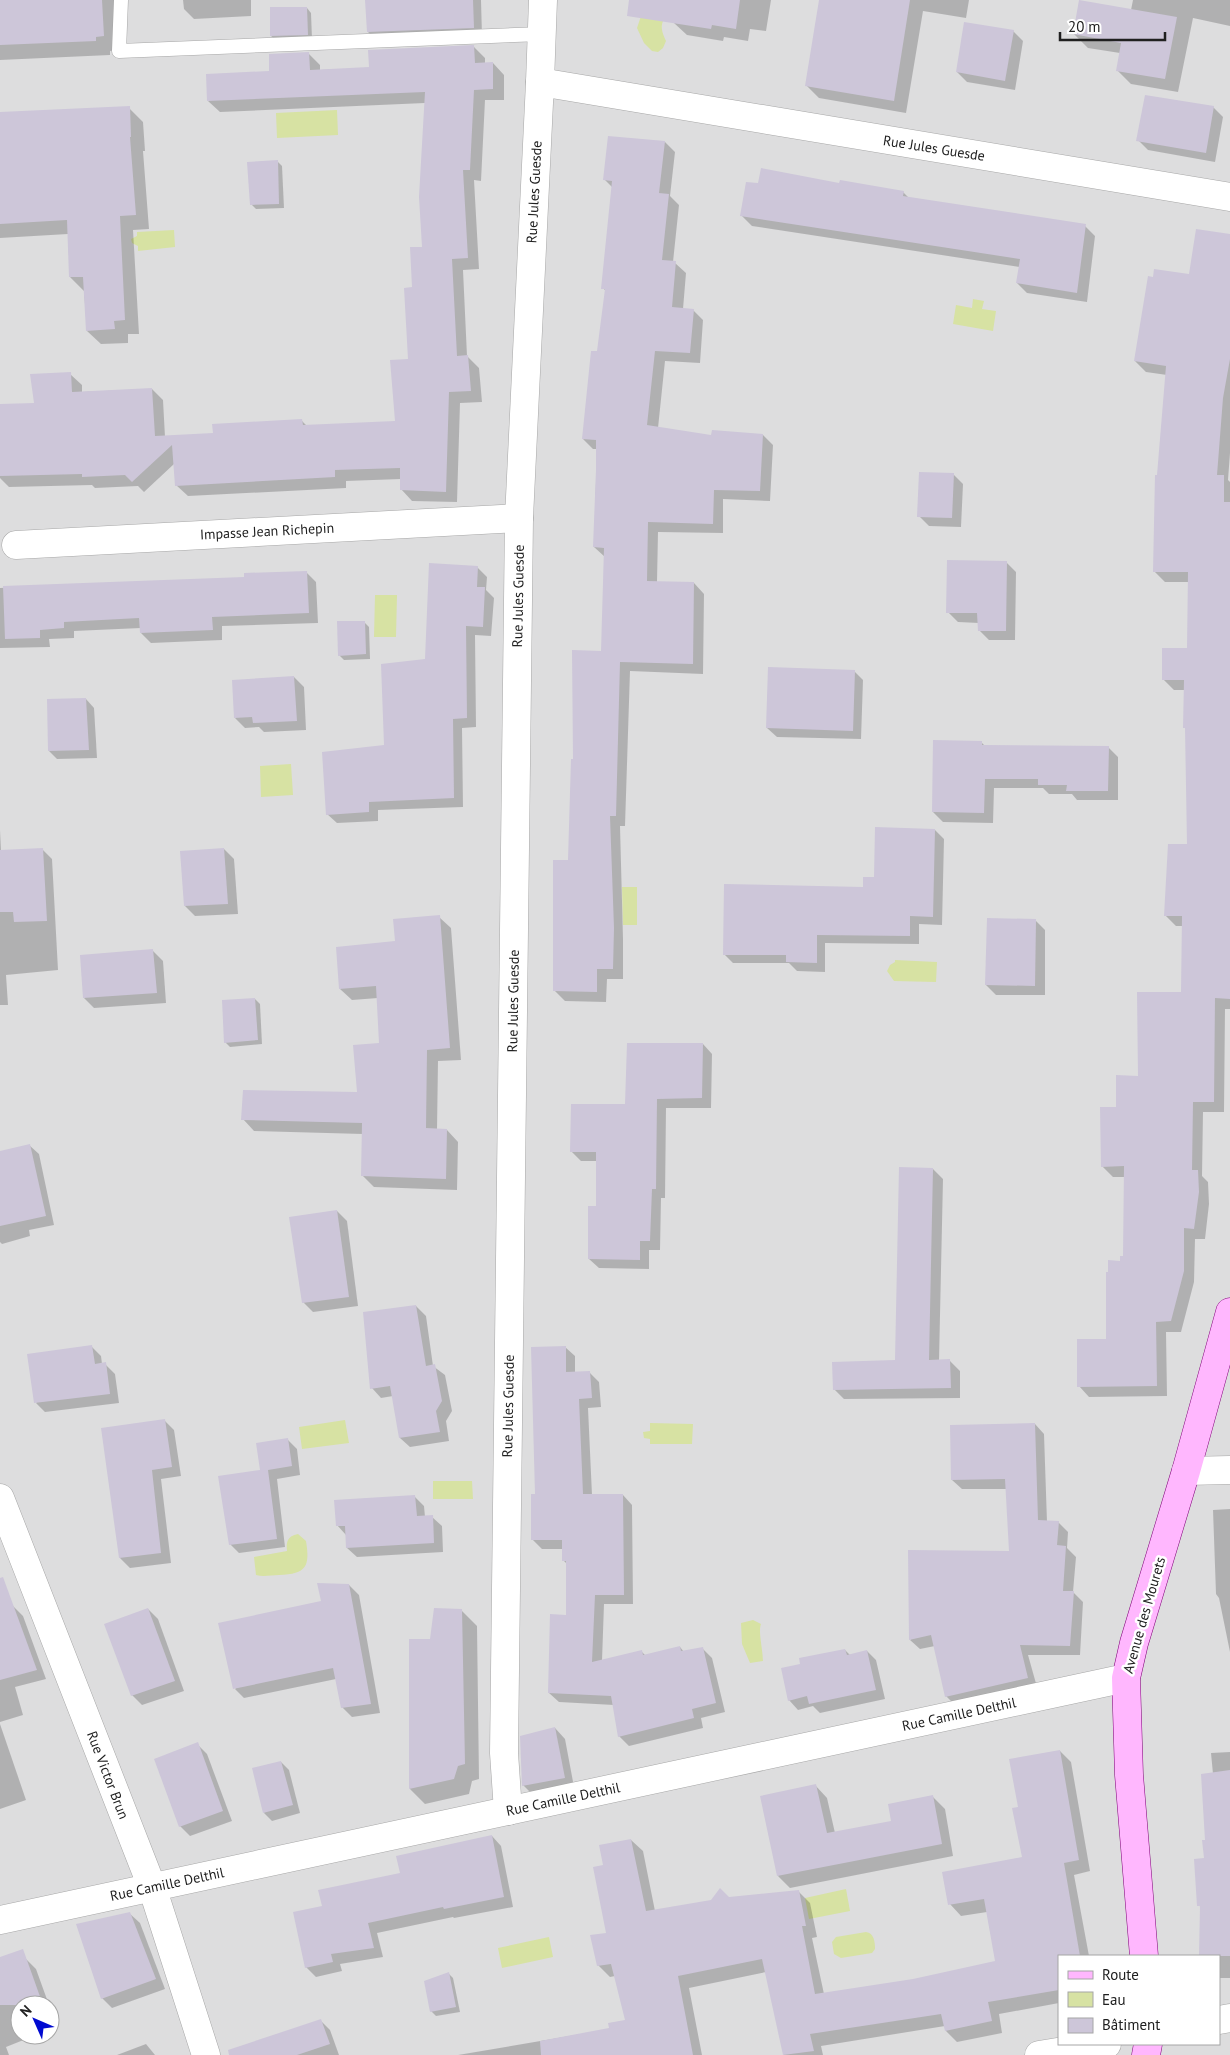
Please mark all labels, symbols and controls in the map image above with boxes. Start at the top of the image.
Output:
scale bar [1060,10,1165,42]
text: 20 m [1068,17,1101,36]
street label: Rue Jules Guesde [882,131,986,165]
street label: Rue Jules Guesde [522,140,546,244]
street label: Impasse Jean Richepin [199,518,335,544]
street label: Rue Jules Guesde [508,544,528,648]
street label: Rue Jules Guesde [503,949,523,1053]
street label: Rue Jules Guesde [498,1354,518,1458]
street label: Avenue des Mourets [1119,1555,1169,1675]
street label: Rue Camille Delthil [900,1693,1018,1735]
street label: Rue Victor Brun [83,1728,133,1822]
street label: Rue Camille Delthil [504,1778,622,1820]
street label: Rue Camille Delthil [108,1863,226,1905]
legend [1058,1955,1220,2045]
text: Route [1102,1965,1139,1984]
text: Eau [1102,1990,1126,2009]
north arrow [10,1995,60,2045]
text: N [16,2001,35,2020]
text: Bâtiment [1102,2015,1160,2034]

